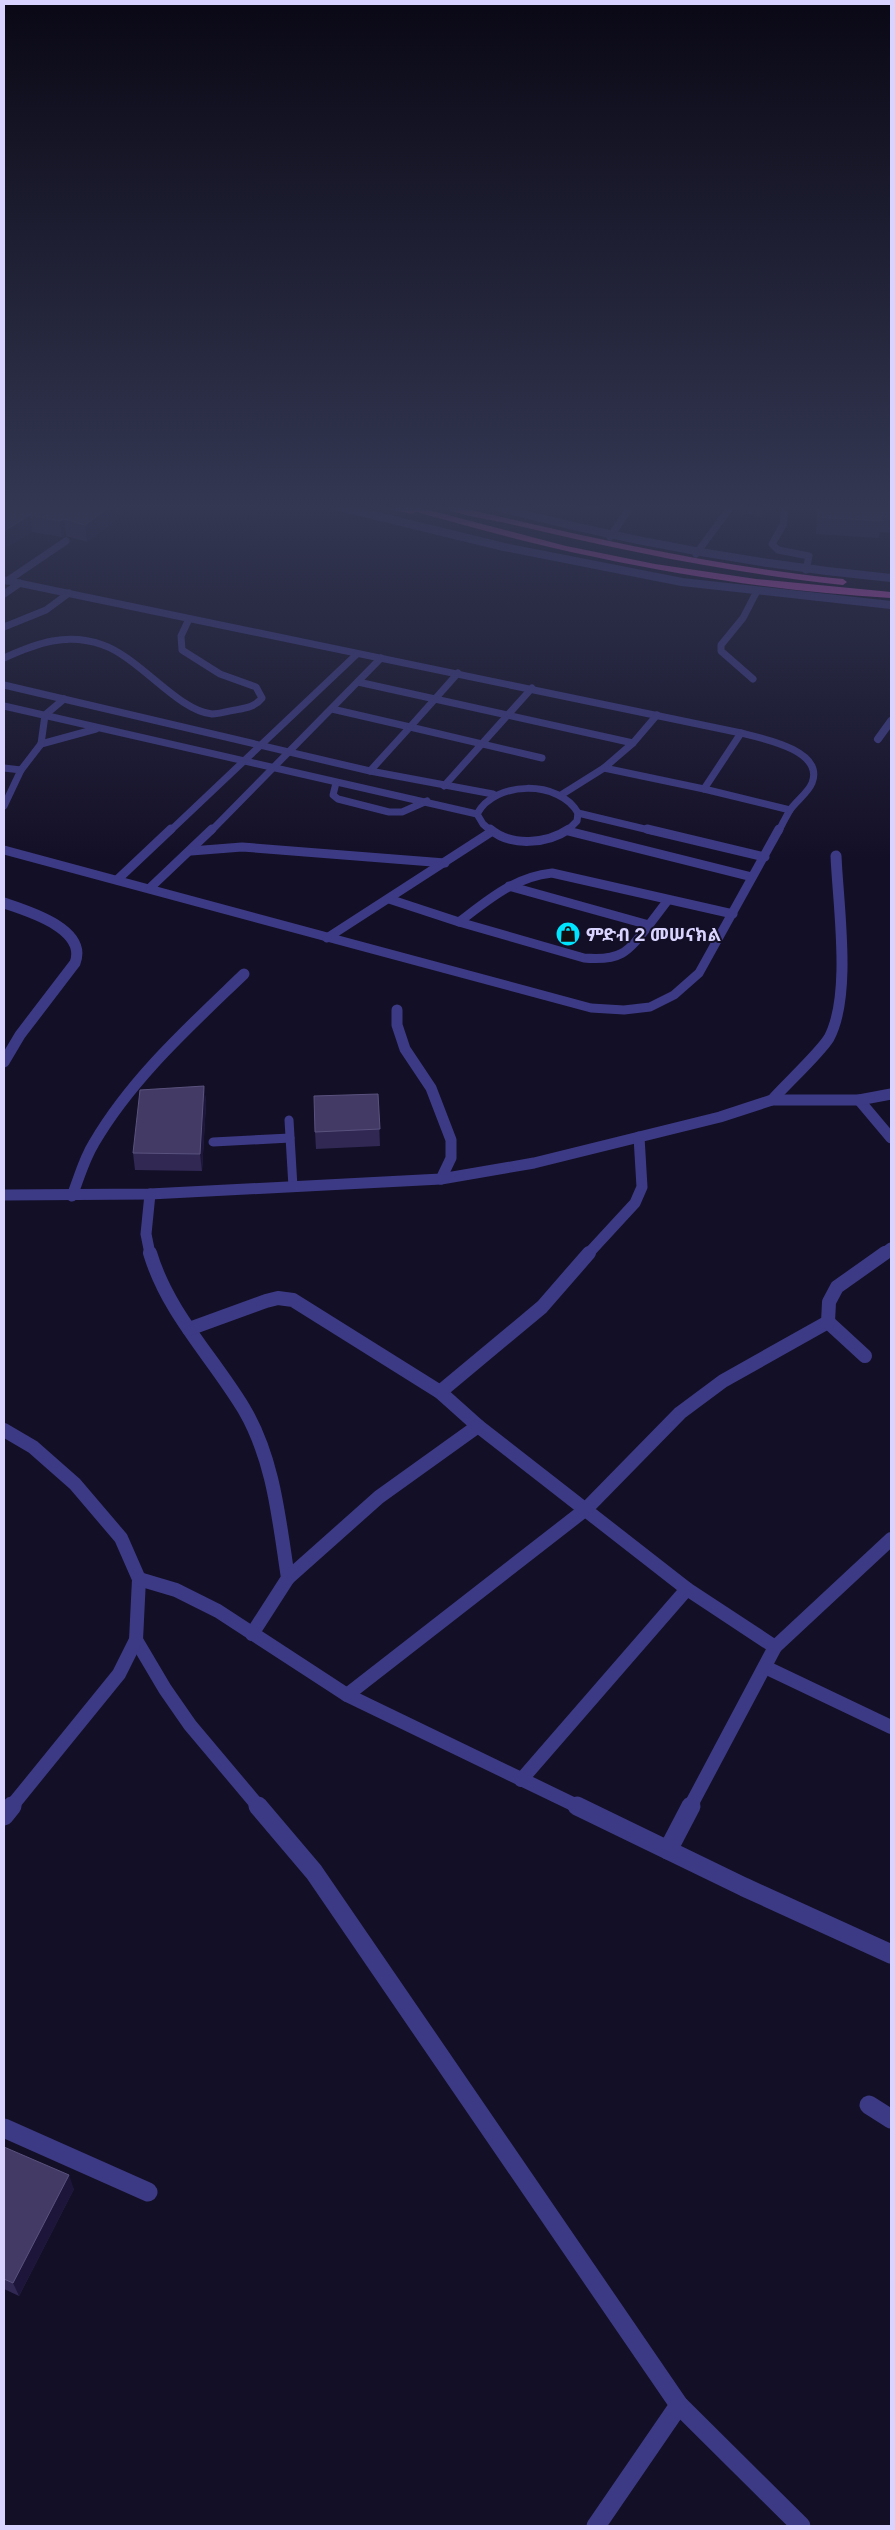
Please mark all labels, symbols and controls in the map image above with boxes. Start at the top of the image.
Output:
shop icon: ምድብ 2 መሠናክል [555,921,581,947]
place label: ምድብ 2 መሠናክል [586,924,721,945]

